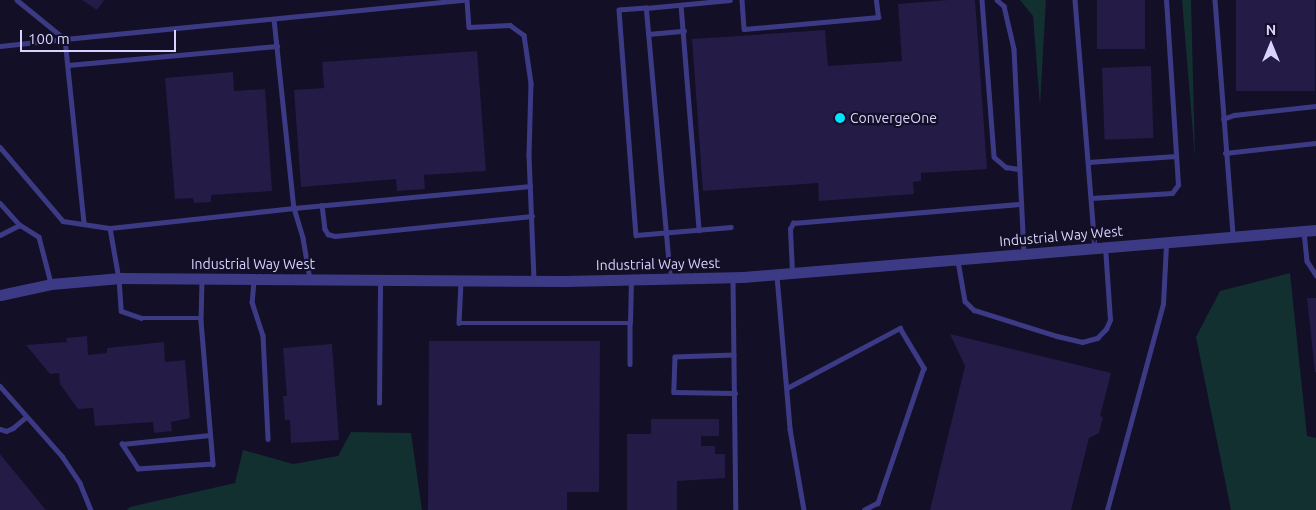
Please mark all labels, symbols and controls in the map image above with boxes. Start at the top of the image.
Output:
scale bar [22,20,179,52]
north arrow [1246,20,1296,70]
text: N [1266,22,1276,38]
text: 100 m [28,30,70,47]
place label: ConvergeOne [850,110,937,126]
marker: ConvergeOne [834,112,846,124]
street label: Industrial Way West [999,222,1123,250]
street label: Industrial Way West [596,255,720,273]
street label: Industrial Way West [191,256,315,272]

